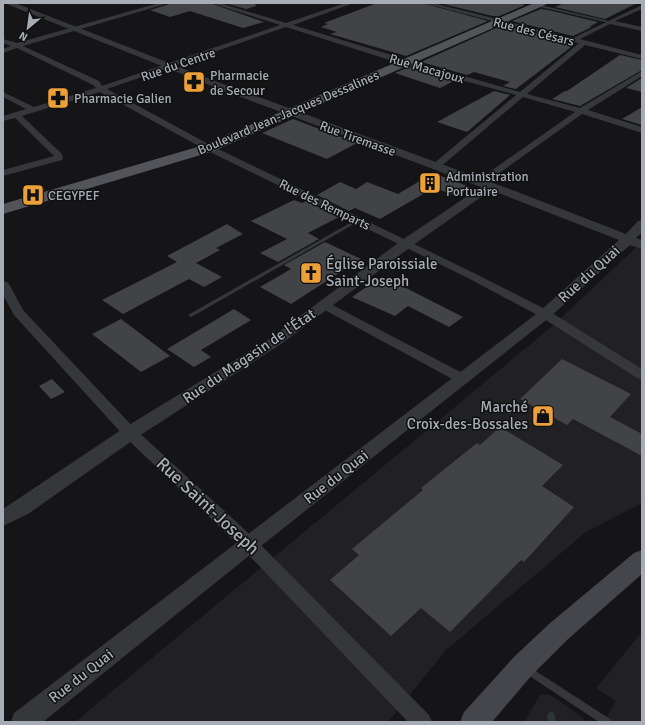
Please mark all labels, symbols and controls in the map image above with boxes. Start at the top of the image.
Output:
north arrow [8,8,48,48]
street label: Rue des Césars [492,14,576,50]
text: N [17,29,30,44]
street label: Rue du Centre [139,45,218,85]
street label: Rue Macajoux [387,51,466,87]
street label: Boulevard Jean-Jacques Dessalines [195,67,382,158]
place label: Pharmacie de Secour [210,68,269,99]
pharmacy icon: Pharmacie de Secour [181,69,207,95]
pharmacy icon: Pharmacie Galien [45,85,71,111]
place label: Pharmacie Galien [74,91,172,107]
street label: Rue Tiremasse [317,118,398,160]
place label: Administration Portuaire [446,169,529,200]
building icon: Administration Portuaire [417,170,443,196]
street label: Rue des Remparts [276,176,373,234]
hospital icon: CEGYPEF [20,182,46,208]
place label: CEGYPEF [48,188,100,204]
street label: Rue du Quai [554,242,624,306]
place label: Église Paroissiale Saint-Joseph [326,254,437,290]
church icon: Église Paroissiale Saint-Joseph [298,260,324,286]
street label: Rue du Magasin de l'État [179,304,319,407]
place label: Marché Croix-des-Bossales [407,398,528,433]
shop icon: Marché Croix-des-Bossales [530,403,556,429]
street label: Rue du Quai [300,446,372,508]
street label: Rue Saint-Joseph [152,453,264,559]
street label: Rue du Quai [45,645,117,707]

